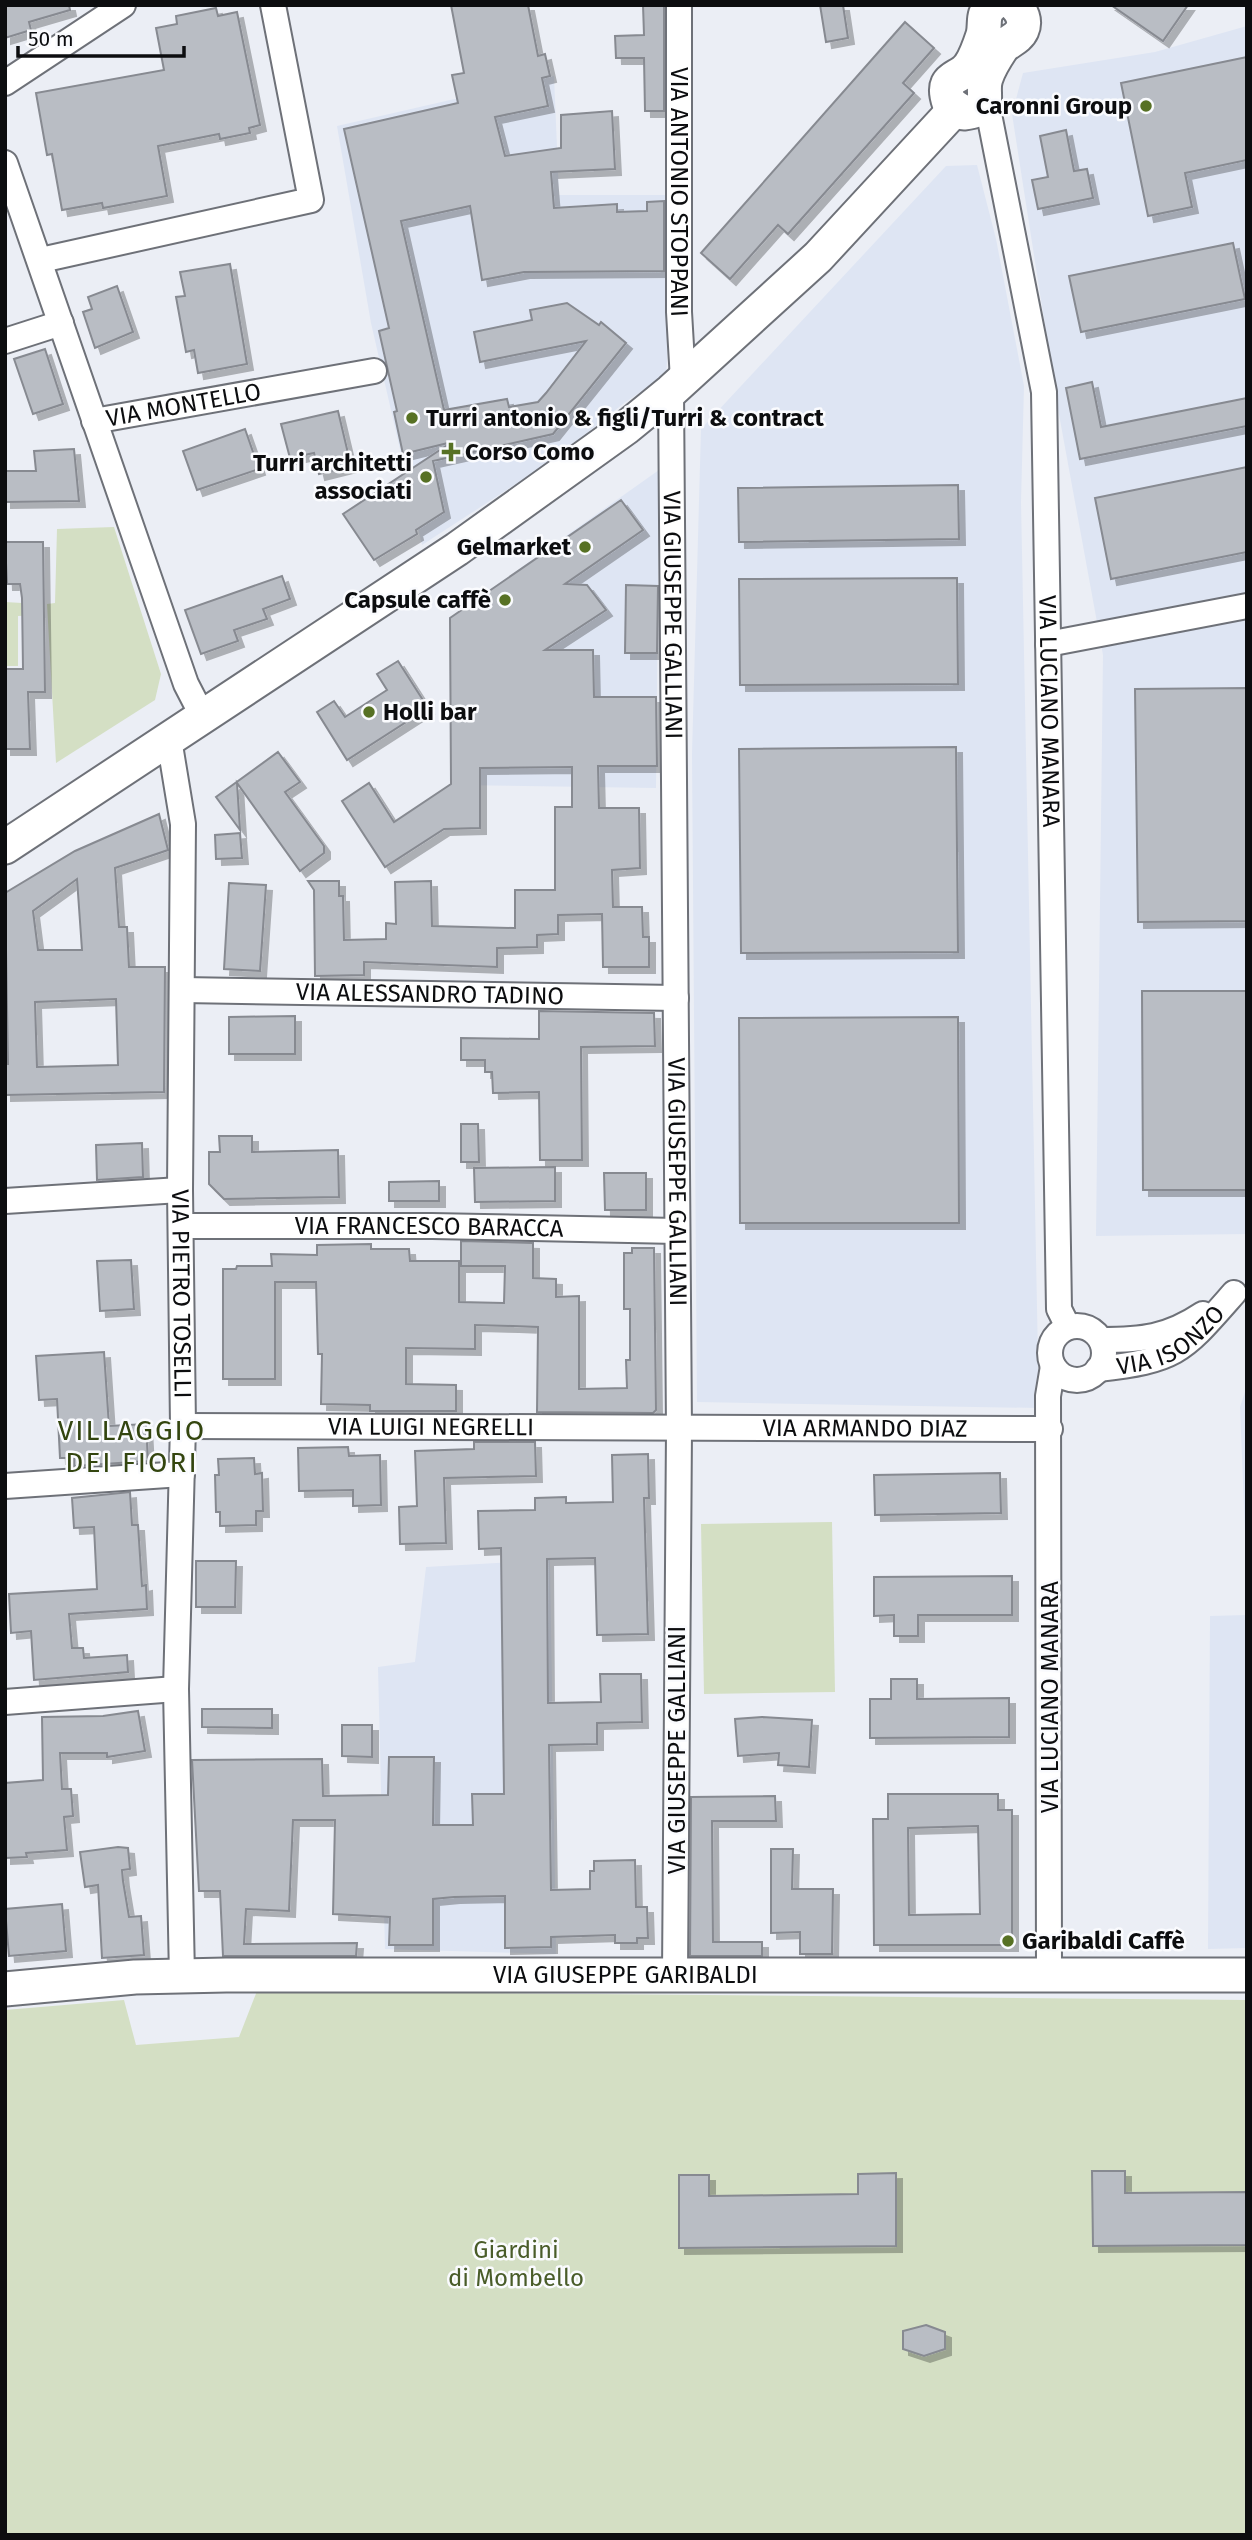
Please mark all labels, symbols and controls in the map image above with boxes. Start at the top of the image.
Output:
scale bar [18,14,184,58]
text: 50 m [28,26,74,52]
street label: VIA ANTONIO STOPPANI [665,67,693,318]
place label: Caronni Group [976,92,1132,120]
marker: Caronni Group [1138,98,1154,114]
street label: VIA MONTELLO [104,377,263,433]
place label: Turri antonio & figli/Turri & contract [426,404,824,432]
marker: Turri antonio & figli/Turri & contract [404,410,420,426]
place label: Corso Como [465,438,595,466]
marker: Corso Como [443,444,459,460]
place label: Turri architetti associati [253,449,412,505]
marker: Turri architetti associati [418,469,434,485]
street label: VIA GIUSEPPE GALLIANI [658,490,688,740]
place label: Gelmarket [457,533,572,561]
marker: Gelmarket [577,539,593,555]
place label: Capsule caffè [344,586,491,614]
marker: Capsule caffè [497,592,513,608]
street label: VIA LUCIANO MANARA [1033,595,1065,828]
place label: Holli bar [383,698,477,726]
marker: Holli bar [361,704,377,720]
street label: VIA ALESSANDRO TADINO [296,978,564,1010]
street label: VIA GIUSEPPE GALLIANI [662,1057,692,1306]
street label: VIA PIETRO TOSELLI [166,1189,197,1399]
street label: VIA FRANCESCO BARACCA [295,1212,564,1243]
street label: VIA ISONZO [1115,1300,1230,1381]
street label: VIA LUIGI NEGRELLI [328,1413,534,1441]
district label: VILLAGGIO DEI FIORI [58,1414,206,1479]
street label: VIA ARMANDO DIAZ [762,1414,968,1443]
street label: VIA LUCIANO MANARA [1036,1581,1064,1813]
street label: VIA GIUSEPPE GALLIANI [663,1626,691,1874]
place label: Garibaldi Caffè [1022,1927,1185,1955]
marker: Garibaldi Caffè [1000,1933,1016,1949]
street label: VIA GIUSEPPE GARIBALDI [493,1961,758,1989]
park label: Giardini di Mombello [448,2236,584,2292]

